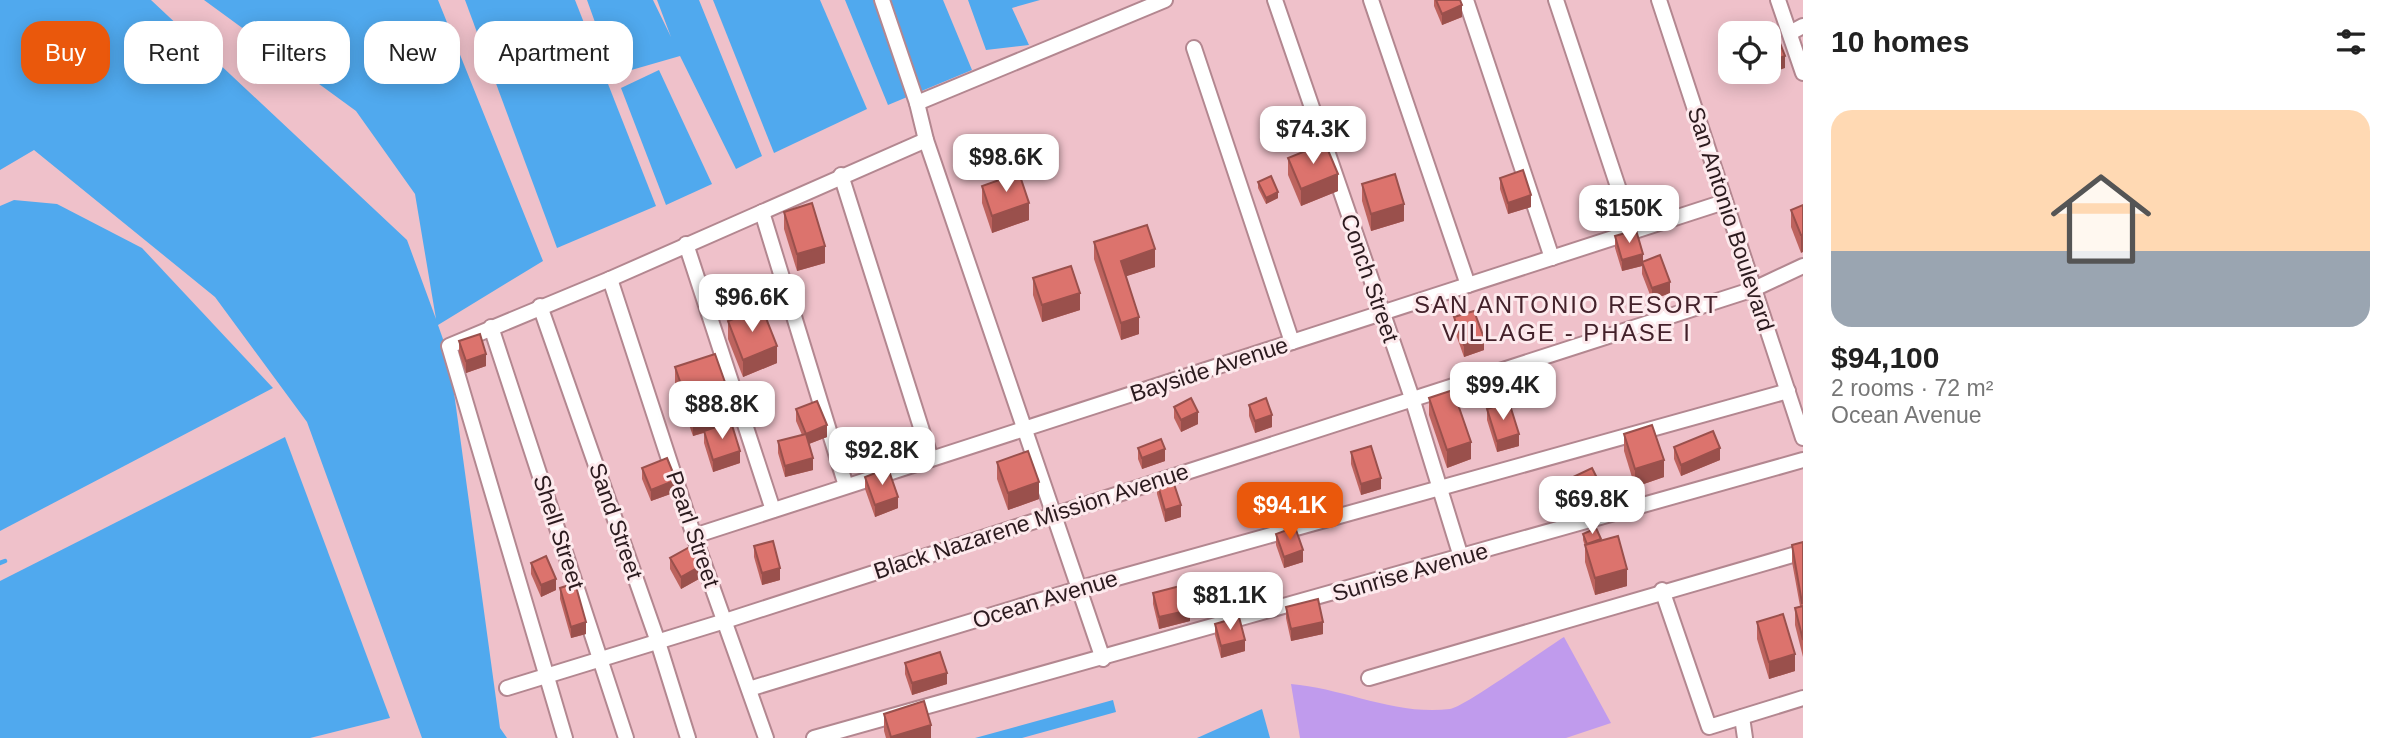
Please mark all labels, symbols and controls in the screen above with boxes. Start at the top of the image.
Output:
chip: Buy [21,21,110,84]
chip: Rent [124,21,223,84]
chip: Filters [237,21,350,84]
chip: New [364,21,460,84]
chip: Apartment [474,21,633,84]
map controls [1718,21,1781,84]
button: locate [1718,21,1781,84]
icon: filters [2332,23,2370,61]
text: 10 homes [1831,25,1969,58]
street label: San Antonio Boulevard [1682,104,1780,334]
pin: $74.3K [1256,106,1370,166]
text: $74.3K [1276,116,1350,142]
pin: $98.6K [949,134,1063,194]
text: $98.6K [969,144,1043,170]
icon: home [2038,156,2164,282]
pin: $150K [1580,186,1678,245]
text: $150K [1595,195,1663,221]
street label: Conch Street [1336,210,1404,346]
pin: $96.6K [695,274,809,334]
text: $96.6K [715,284,789,310]
district label: SAN ANTONIO RESORT VILLAGE - PHASE I [1414,291,1720,346]
street label: Bayside Avenue [1127,331,1291,407]
text: $94,100 [1831,341,1939,374]
pin: $99.4K [1446,362,1560,422]
text: $99.4K [1466,372,1540,398]
text: 2 rooms · 72 m² [1831,375,1993,401]
pin: $88.8K [665,382,779,441]
text: $88.8K [685,391,759,417]
text: Ocean Avenue [1831,402,1981,428]
pin: $92.8K [825,428,939,487]
text: $92.8K [845,437,919,463]
street label: Black Nazarene Mission Avenue [870,458,1192,584]
street label: Sand Street [584,459,648,583]
street label: Pearl Street [661,467,725,591]
street label: Shell Street [528,471,590,593]
pin: $69.8K [1535,476,1649,536]
pin: $94.1K [1233,482,1347,542]
text: $69.8K [1555,486,1629,512]
text: $94.1K [1253,492,1327,518]
street label: Sunrise Avenue [1329,537,1491,607]
street label: Ocean Avenue [969,565,1121,633]
pin: $81.1K [1173,572,1287,632]
text: $81.1K [1193,582,1267,608]

